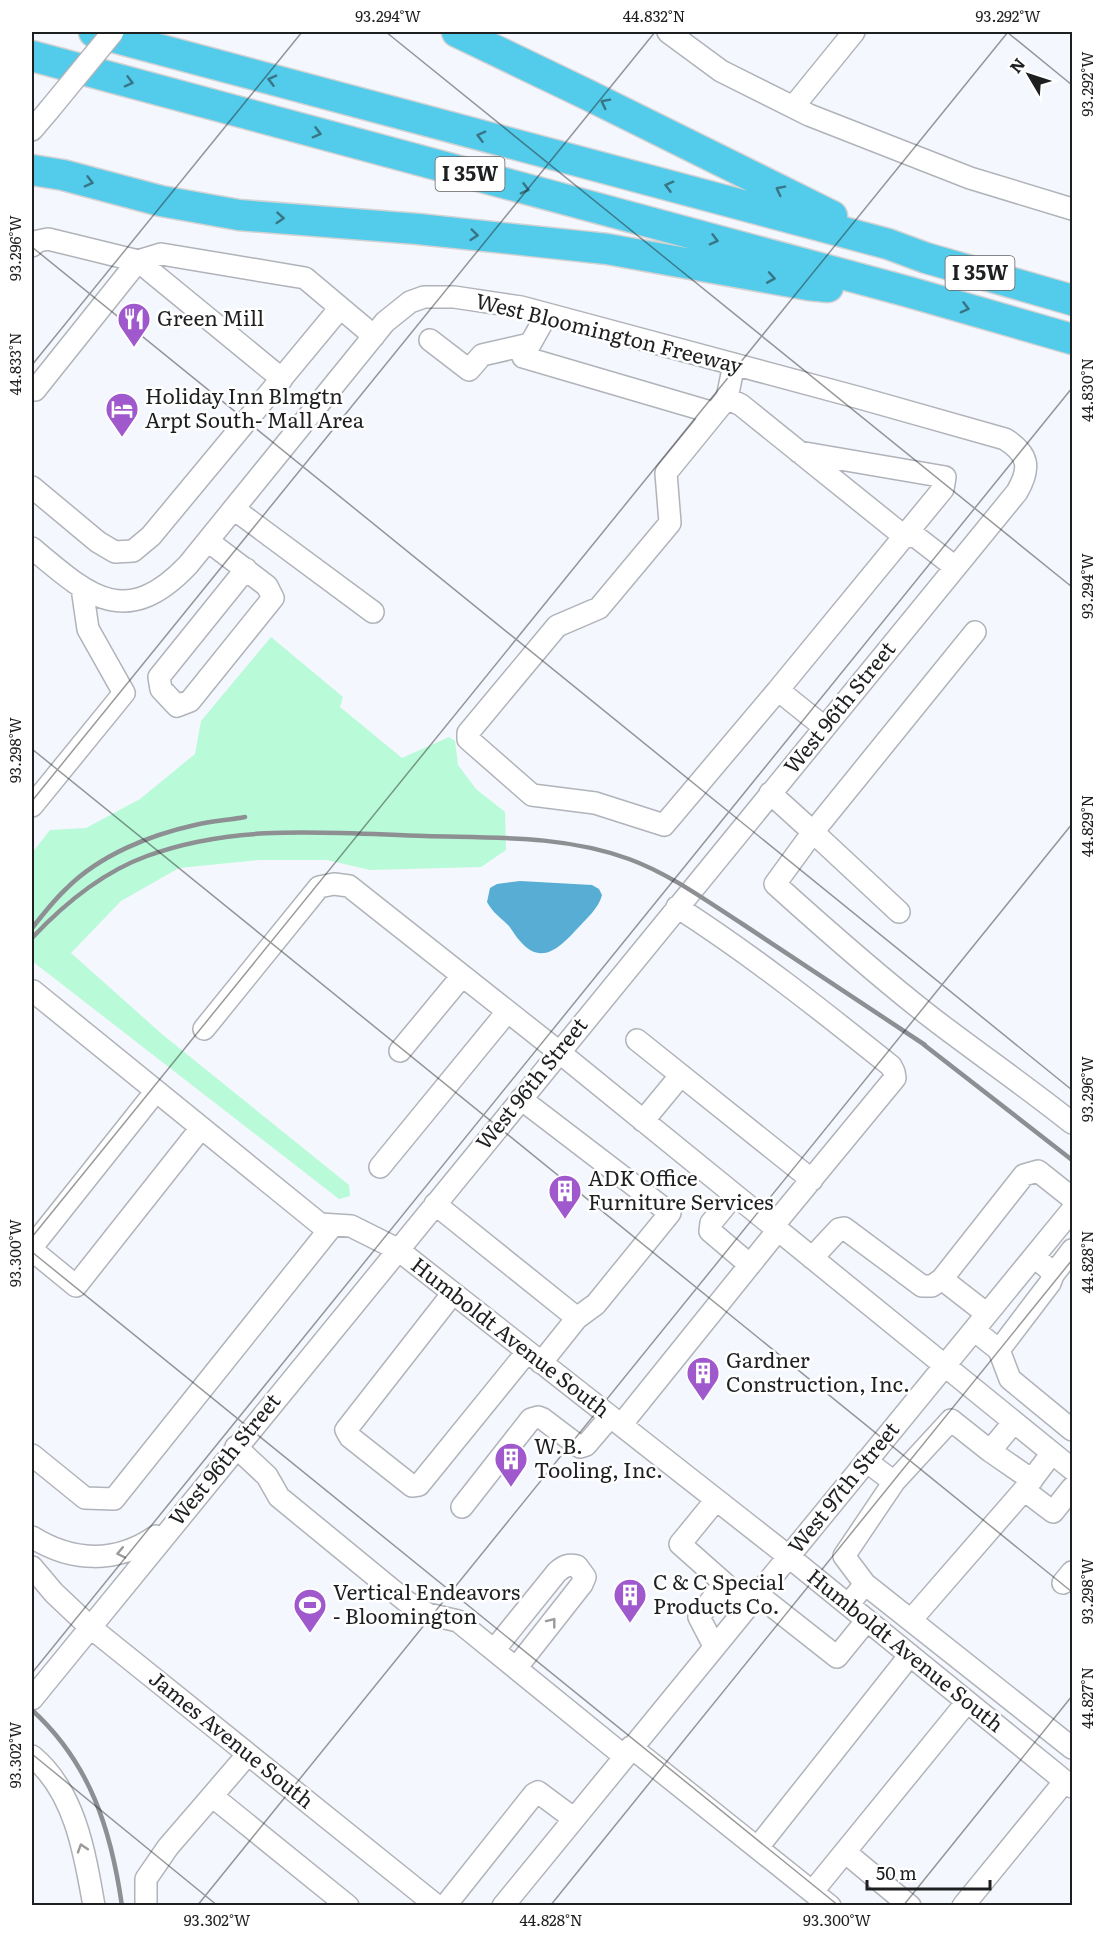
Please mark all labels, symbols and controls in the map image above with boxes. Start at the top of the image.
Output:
text: 93.294°W [355,4,421,27]
text: 44.832°N [623,4,685,27]
text: 93.292°W [975,4,1041,27]
north arrow [999,45,1059,105]
text: 93.292°W [1075,51,1098,117]
text: N [1003,52,1030,78]
one-way arrow [123,75,133,88]
one-way arrow [267,75,277,88]
one-way arrow [601,99,611,110]
one-way arrow [311,126,322,138]
one-way arrow [476,131,487,143]
road number: I 35W [436,157,504,191]
one-way arrow [84,174,94,187]
one-way arrow [665,181,675,193]
one-way arrow [520,182,530,194]
one-way arrow [775,186,786,197]
one-way arrow [275,211,284,224]
text: 93.296°W [3,214,26,281]
one-way arrow [469,228,479,240]
one-way arrow [708,233,719,245]
road number: I 35W [946,256,1014,290]
one-way arrow [766,272,775,284]
street label: West Bloomington Freeway [473,283,747,380]
restaurant icon: Green Mill [116,301,152,348]
place label: Green Mill [157,301,264,332]
one-way arrow [959,301,970,313]
text: 44.833°N [3,332,26,396]
text: 44.830°N [1075,358,1098,422]
place label: Holiday Inn Blmgtn Arpt South- Mall Area [145,379,365,434]
hotel icon: Holiday Inn Blmgtn Arpt South- Mall Area [104,391,140,438]
text: 93.294°W [1075,553,1098,619]
street label: West 96th Street [775,633,902,779]
text: 93.298°W [3,716,26,783]
text: 44.829°N [1075,795,1098,857]
street label: West 96th Street [467,1009,594,1155]
text: 93.296°W [1075,1055,1098,1122]
place label: ADK Office Furniture Services [588,1161,774,1216]
building icon: ADK Office Furniture Services [547,1173,583,1220]
text: 93.300°W [3,1219,26,1287]
text: 44.828°N [1075,1231,1098,1293]
street label: Humboldt Avenue South [405,1248,618,1424]
place label: Gardner Construction, Inc. [726,1343,910,1398]
building icon: Gardner Construction, Inc. [685,1355,721,1402]
street label: West 96th Street [160,1385,287,1531]
street label: West 97th Street [779,1413,905,1559]
place label: W.B. Tooling, Inc. [534,1429,663,1484]
building icon: W.B. Tooling, Inc. [493,1441,529,1488]
one-way arrow [116,1546,126,1559]
text: 93.298°W [1075,1557,1098,1624]
street label: Humboldt Avenue South [802,1560,1012,1738]
place label: C & C Special Products Co. [653,1565,784,1620]
place label: Vertical Endeavors - Bloomington [333,1575,520,1630]
building icon: C & C Special Products Co. [612,1577,648,1624]
sports icon: Vertical Endeavors - Bloomington [292,1587,328,1634]
one-way arrow [544,1618,555,1629]
street label: James Avenue South [143,1662,322,1814]
text: 44.827°N [1075,1667,1098,1729]
text: 93.302°W [3,1721,26,1788]
one-way arrow [77,1843,90,1854]
scale bar [867,1853,990,1891]
text: 50 m [876,1859,917,1886]
text: 93.302°W [184,1908,251,1931]
text: 44.828°N [520,1908,582,1931]
text: 93.300°W [803,1908,871,1931]

